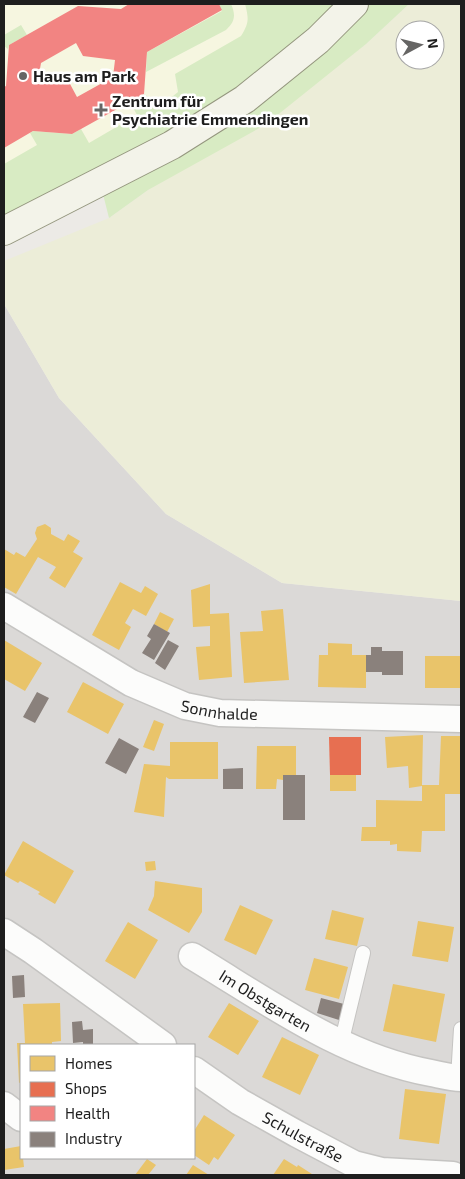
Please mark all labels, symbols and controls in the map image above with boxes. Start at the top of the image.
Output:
north arrow [395,20,445,70]
text: N [424,37,442,49]
place label: Haus am Park [33,66,136,85]
marker: Haus am Park [17,70,29,82]
place label: Zentrum für Psychiatrie Emmendingen [112,91,308,129]
marker: Zentrum für Psychiatrie Emmendingen [94,103,108,117]
street label: Sonnhalde [179,695,258,723]
street label: Im Obstgarten [216,965,315,1035]
legend [20,1044,195,1159]
text: Homes [65,1054,112,1072]
text: Shops [65,1079,107,1097]
text: Health [65,1104,110,1122]
street label: Schulstraße [260,1107,347,1166]
text: Industry [65,1129,122,1147]

